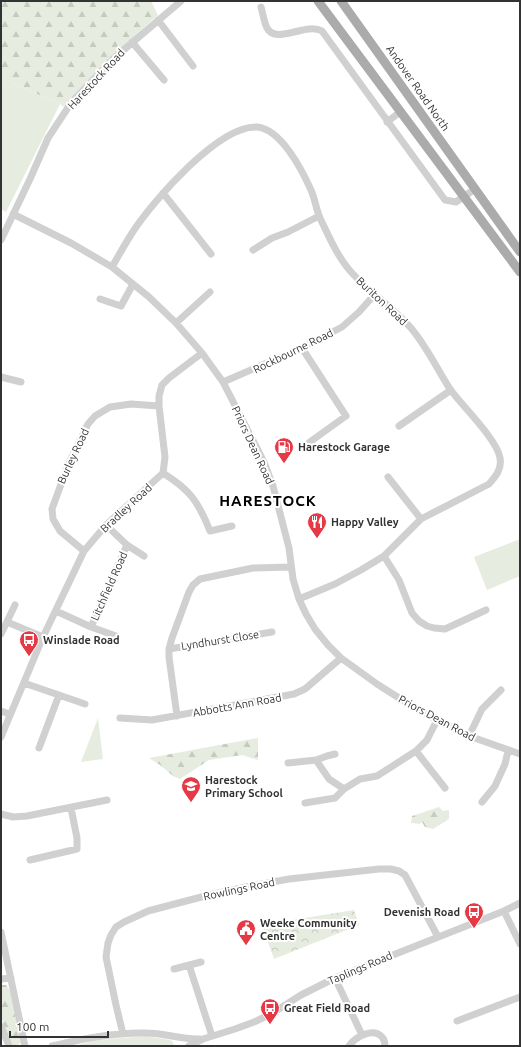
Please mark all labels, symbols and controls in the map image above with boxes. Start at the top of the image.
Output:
street label: Andover Road North [384,43,452,133]
street label: Harestock Road [65,47,127,111]
street label: Buriton Road [354,274,410,328]
street label: Rockbourne Road [251,326,335,376]
street label: Priors Dean Road [230,404,276,486]
street label: Burley Road [55,426,91,486]
fuel station icon: Harestock Garage [273,436,295,464]
place label: Harestock Garage [298,441,390,453]
street label: Bradley Road [98,481,154,535]
district label: HARESTOCK [219,492,317,509]
restaurant icon: Happy Valley [306,511,328,539]
place label: Happy Valley [331,516,399,528]
street label: Litchfield Road [88,550,130,622]
street label: Lyndhurst Close [180,628,260,652]
bus stop icon: Winslade Road [18,629,40,657]
place label: Winslade Road [43,634,120,646]
street label: Abbotts Ann Road [192,691,282,719]
street label: Priors Dean Road [397,693,477,743]
place label: Harestock Primary School [205,774,284,799]
school or university icon: Harestock Primary School [180,775,202,803]
street label: Rowlings Road [202,876,276,902]
bus stop icon: Devenish Road [463,901,485,929]
place label: Devenish Road [384,906,460,918]
place label: Weeke Community Centre [260,917,357,942]
public building icon: Weeke Community Centre [235,918,257,946]
street label: Taplings Road [326,949,394,987]
bus stop icon: Great Field Road [259,997,281,1025]
place label: Great Field Road [284,1002,370,1014]
scale bar [10,1013,108,1039]
text: 100 m [16,1020,49,1033]

